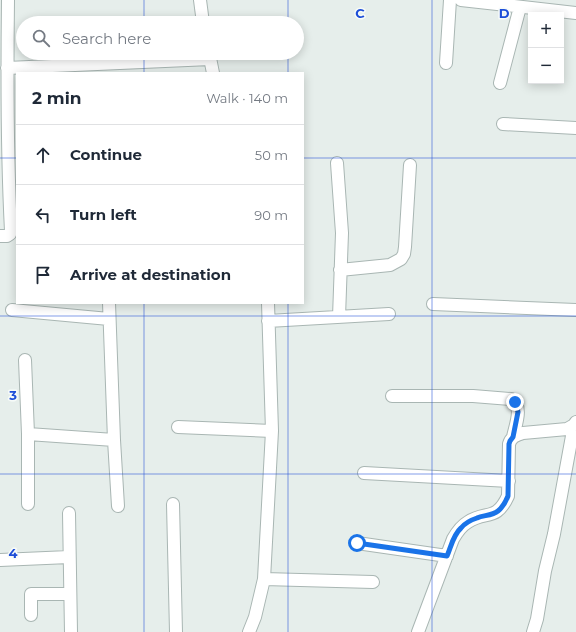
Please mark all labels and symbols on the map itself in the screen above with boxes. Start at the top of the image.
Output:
text: C [355,5,365,21]
text: D [499,5,510,21]
text: 3 [8,387,17,403]
route end [506,393,524,411]
route start [348,534,366,552]
text: 4 [9,545,18,561]

